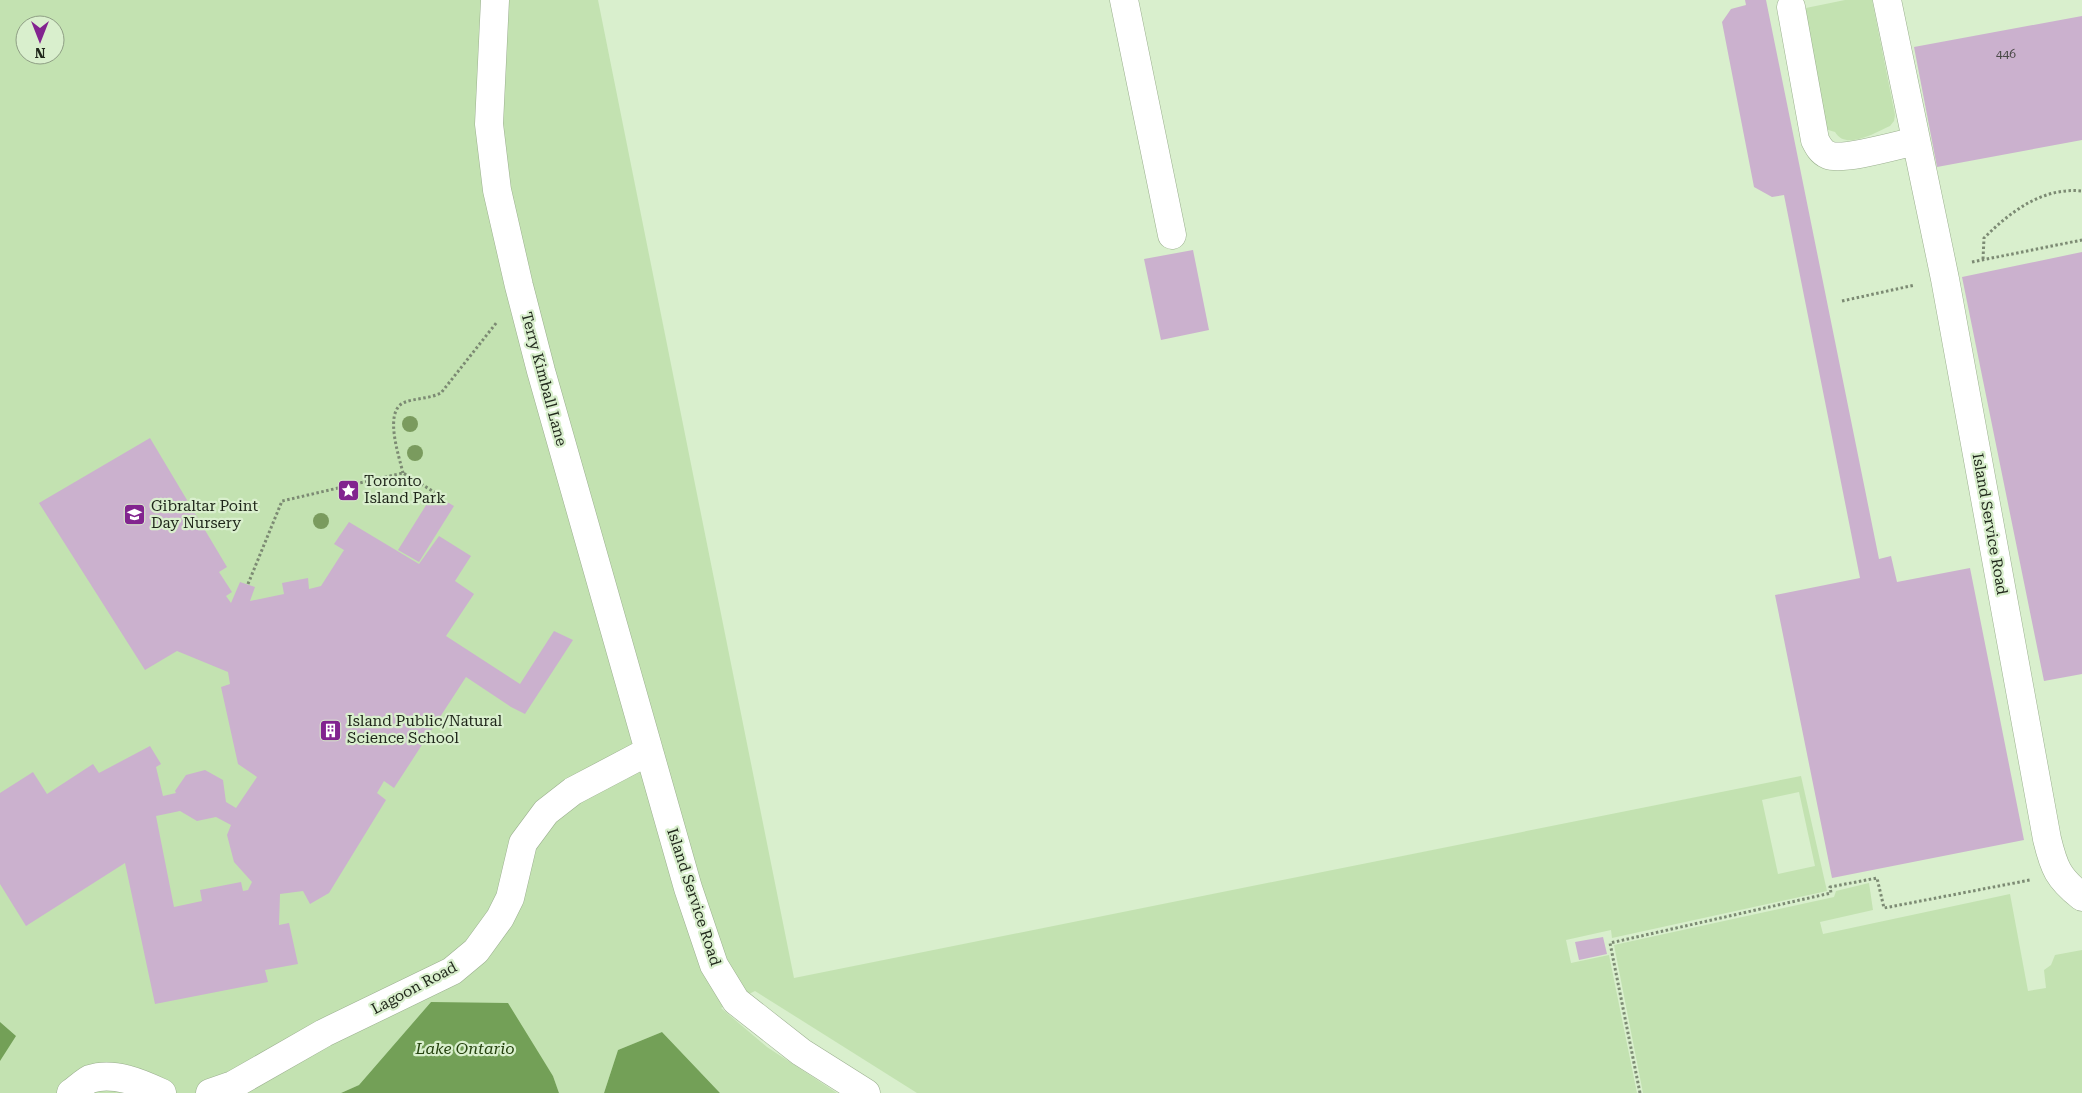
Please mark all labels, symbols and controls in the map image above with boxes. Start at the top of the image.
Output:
north arrow [15,15,65,65]
text: N [34,45,45,61]
house number: 446 [1996,47,2016,61]
street label: Terry Kimball Lane [517,310,571,448]
street label: Island Service Road [1969,452,2011,597]
place label: Toronto Island Park [364,472,446,507]
place icon: Toronto Island Park [336,478,360,502]
place label: Gibraltar Point Day Nursery [151,497,258,532]
school or university icon: Gibraltar Point Day Nursery [123,503,147,527]
place label: Island Public/Natural Science School [347,712,503,747]
building icon: Island Public/Natural Science School [319,718,343,742]
street label: Island Service Road [663,826,725,968]
street label: Lagoon Road [368,958,460,1018]
water label: Lake Ontario [414,1039,515,1058]

